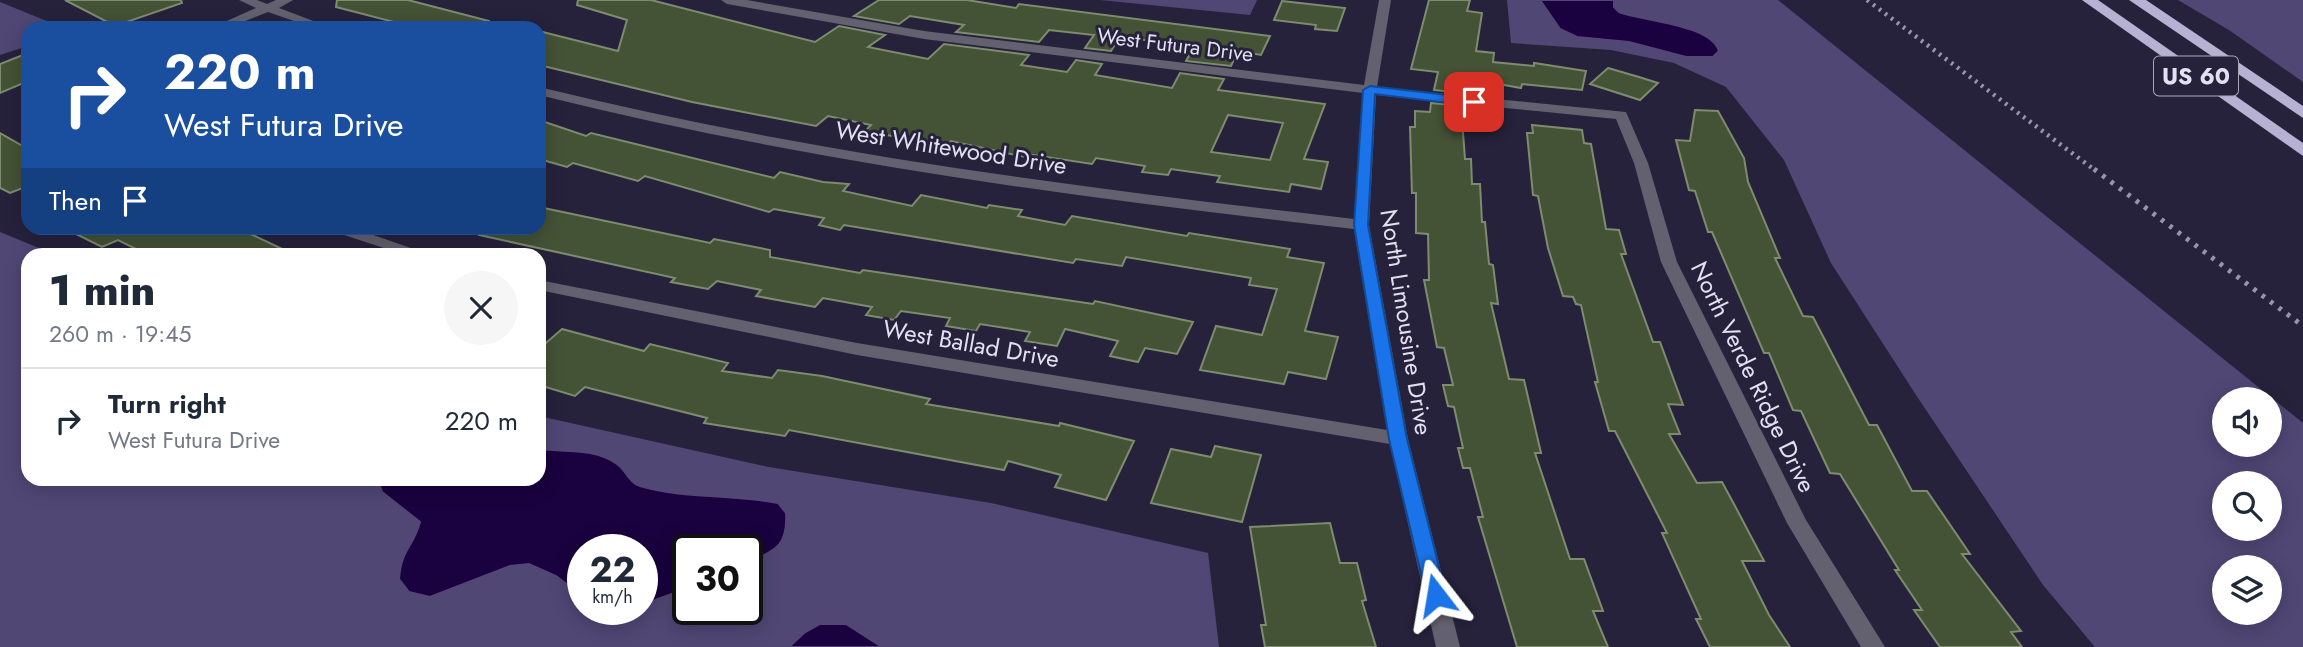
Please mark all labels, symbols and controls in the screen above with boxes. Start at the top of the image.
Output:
street label: West Futura Drive [1095,21,1255,69]
text: 220 m [164,37,316,107]
icon: right [49,49,140,140]
road number: US 60 [2154,57,2238,96]
pin [1444,72,1504,132]
icon: arrive [1455,83,1493,121]
text: West Futura Drive [164,102,404,148]
street label: West Whitewood Drive [833,112,1069,183]
text: Then [49,182,102,220]
icon: arrive [116,182,154,220]
street label: North Limousine Drive [1371,206,1442,437]
street label: North Verde Ridge Drive [1682,255,1825,498]
text: 1 min [49,260,155,321]
button: close [444,271,518,345]
street label: West Ballad Drive [880,311,1062,376]
text: 260 m · 19:45 [49,317,192,351]
text: Turn right [108,385,226,423]
map controls [2212,387,2282,625]
button: sound [2212,387,2282,457]
icon: right [49,402,87,440]
text: 220 m [445,402,518,440]
text: West Futura Drive [108,423,280,457]
button: search [2212,471,2282,541]
speed limit sign: 30 [672,534,763,625]
text: 22 [590,545,635,595]
button: layers [2212,555,2282,625]
position arrow [1399,558,1473,632]
text: km/h [592,584,633,610]

